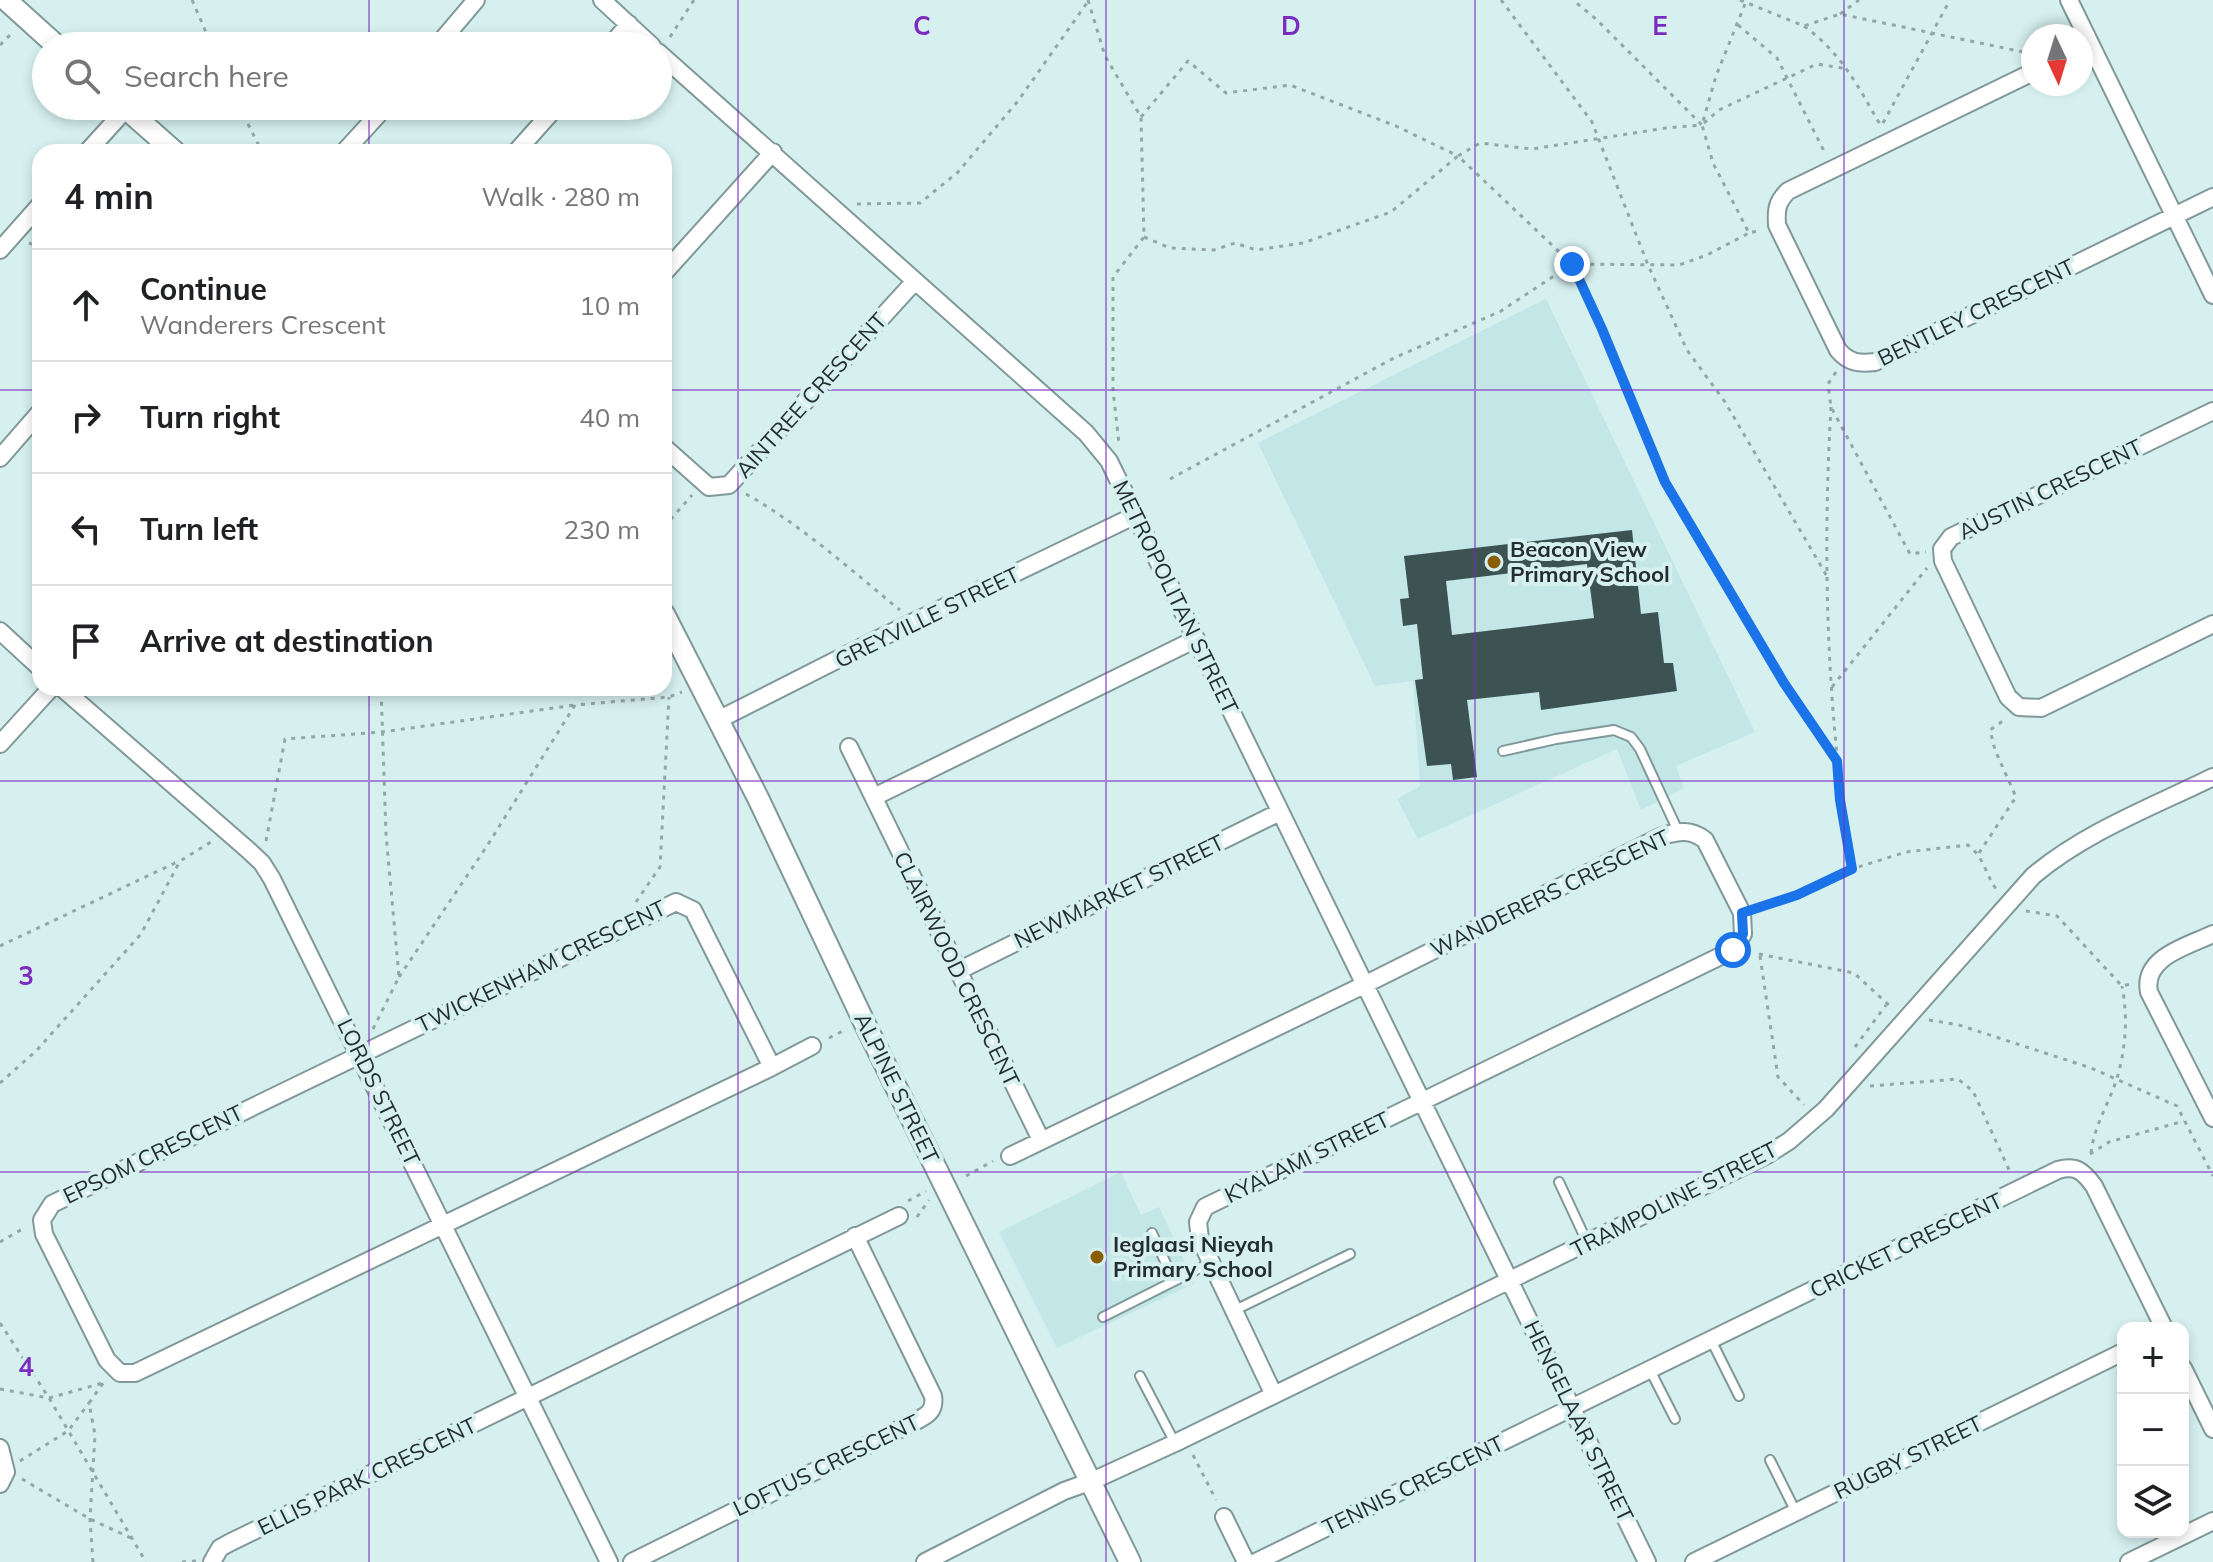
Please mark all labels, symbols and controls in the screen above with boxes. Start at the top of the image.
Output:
text: C [913,9,931,42]
text: D [1281,9,1301,42]
text: E [1652,9,1668,42]
north arrow [2021,24,2093,96]
search box [32,32,672,120]
icon: search [60,54,104,98]
text: Search here [124,57,289,95]
text: 4 min [64,175,154,218]
text: Walk · 280 m [481,180,640,213]
route end [1554,246,1590,282]
street label: BENTLEY CRESCENT [1873,252,2079,372]
text: Continue [140,270,267,308]
icon: ahead [64,283,108,327]
text: 10 m [579,289,640,322]
street label: AINTREE CRESCENT [729,307,893,483]
text: Wanderers Crescent [140,308,386,341]
icon: right [64,395,108,439]
text: Turn right [140,398,280,436]
text: 40 m [579,401,640,434]
street label: AUSTIN CRESCENT [1954,432,2146,546]
street label: METROPOLITAN STREET [1107,476,1245,718]
icon: left [64,507,108,551]
text: Turn left [140,510,258,548]
text: 230 m [564,513,640,546]
place label: Beacon View Primary School [1510,535,1670,588]
marker: Beacon View Primary School [1485,553,1503,571]
street label: GREYVILLE STREET [830,560,1024,674]
icon: arrive [64,619,108,663]
text: Arrive at destination [140,622,434,660]
street label: WANDERERS CRESCENT [1426,823,1674,963]
street label: NEWMARKET STREET [1009,828,1229,954]
street label: CLAIRWOOD CRESCENT [888,847,1026,1091]
street label: TWICKENHAM CRESCENT [412,893,670,1039]
route start [1715,932,1751,968]
text: 3 [18,959,34,992]
street label: ALPINE STREET [848,1008,946,1168]
street label: LORDS STREET [331,1014,427,1170]
street label: EPSOM CRESCENT [58,1098,248,1210]
street label: KYALAMI STREET [1220,1105,1394,1209]
street label: TRAMPOLINE STREET [1566,1135,1782,1263]
street label: CRICKET CRESCENT [1805,1186,2007,1304]
place label: Ieglaasi Nieyah Primary School [1113,1230,1274,1283]
marker: Ieglaasi Nieyah Primary School [1088,1248,1106,1266]
street label: HENGELAAR STREET [1518,1316,1640,1526]
map controls [2117,1322,2189,1538]
button: + [2117,1322,2189,1394]
text: 4 [18,1350,34,1383]
button: − [2117,1394,2189,1466]
street label: LOFTUS CRESCENT [728,1408,924,1522]
street label: RUGBY STREET [1829,1409,1987,1505]
street label: ELLIS PARK CRESCENT [253,1411,481,1541]
street label: TENNIS CRESCENT [1318,1429,1508,1541]
button: layers [2117,1466,2189,1538]

